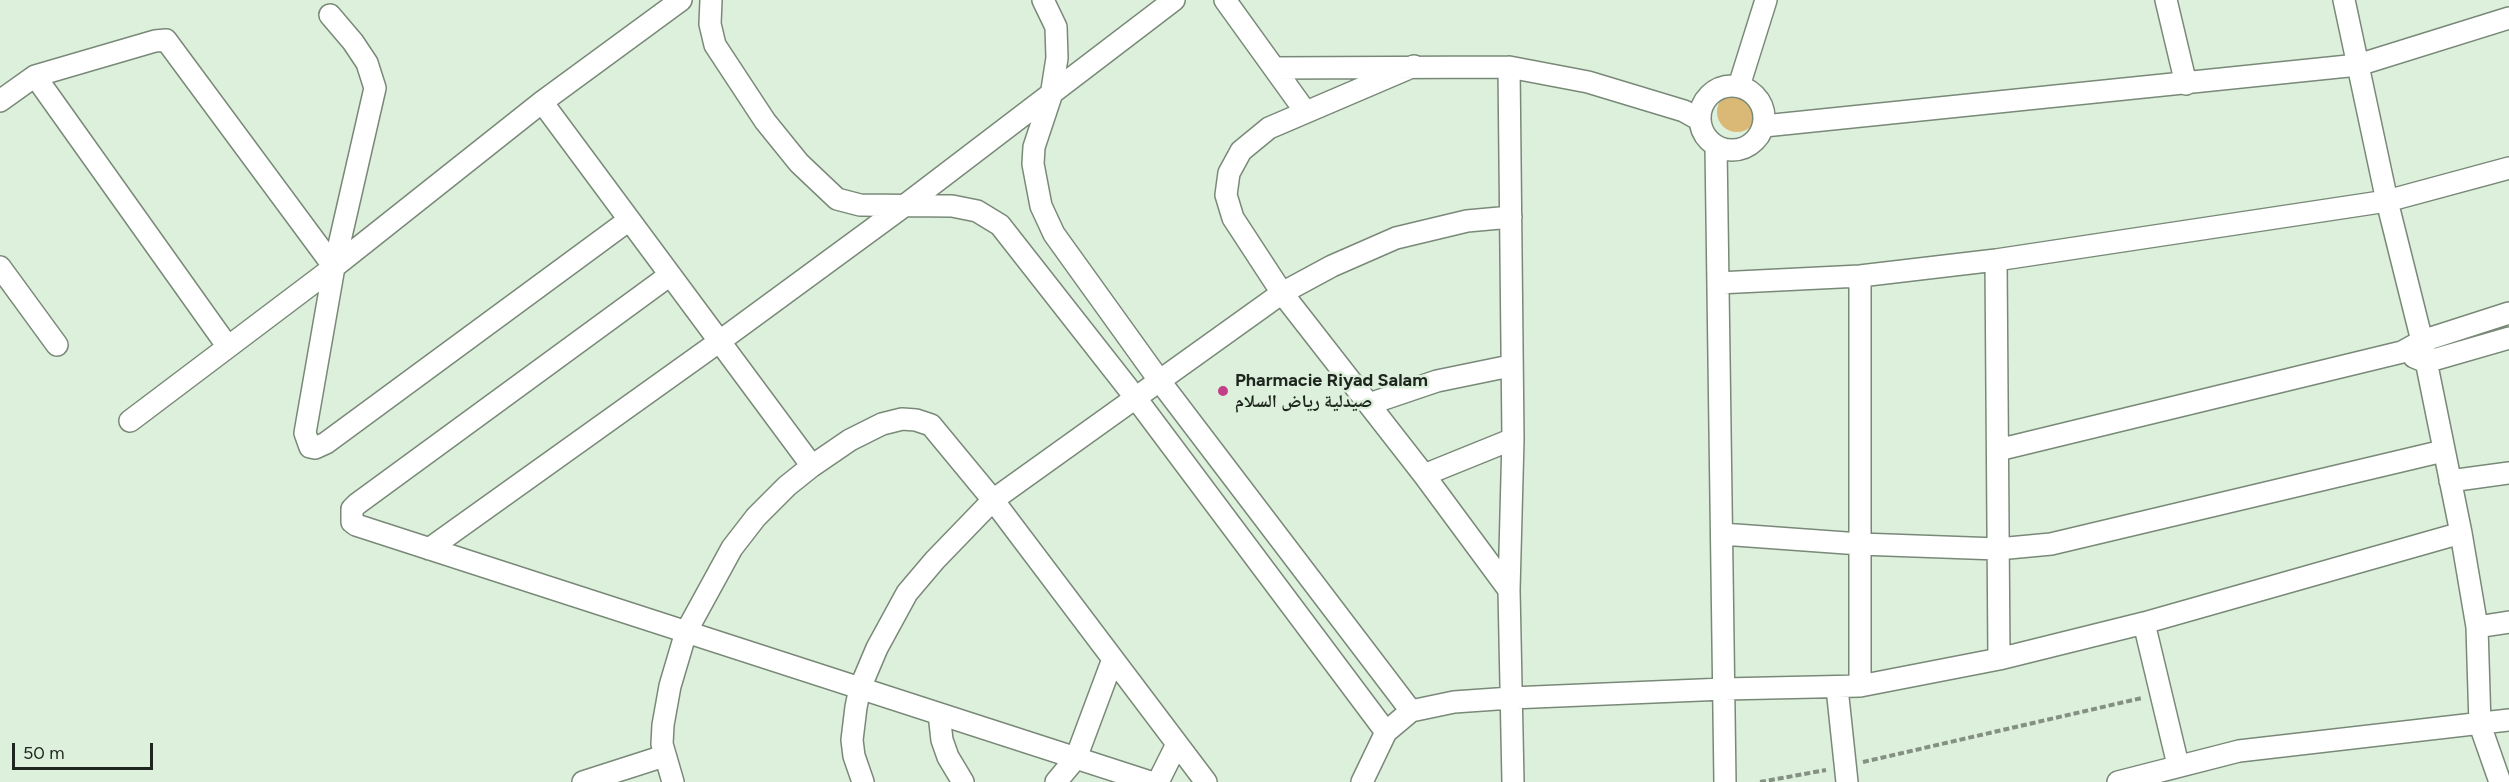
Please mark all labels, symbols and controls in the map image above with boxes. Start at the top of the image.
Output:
place label: Pharmacie Riyad Salam صيدلية رياض السلام [1235,370,1428,412]
marker: Pharmacie Riyad Salam صيدلية رياض السلام [1216,384,1230,398]
scale bar [15,731,156,769]
text: 50 m [23,742,65,764]

